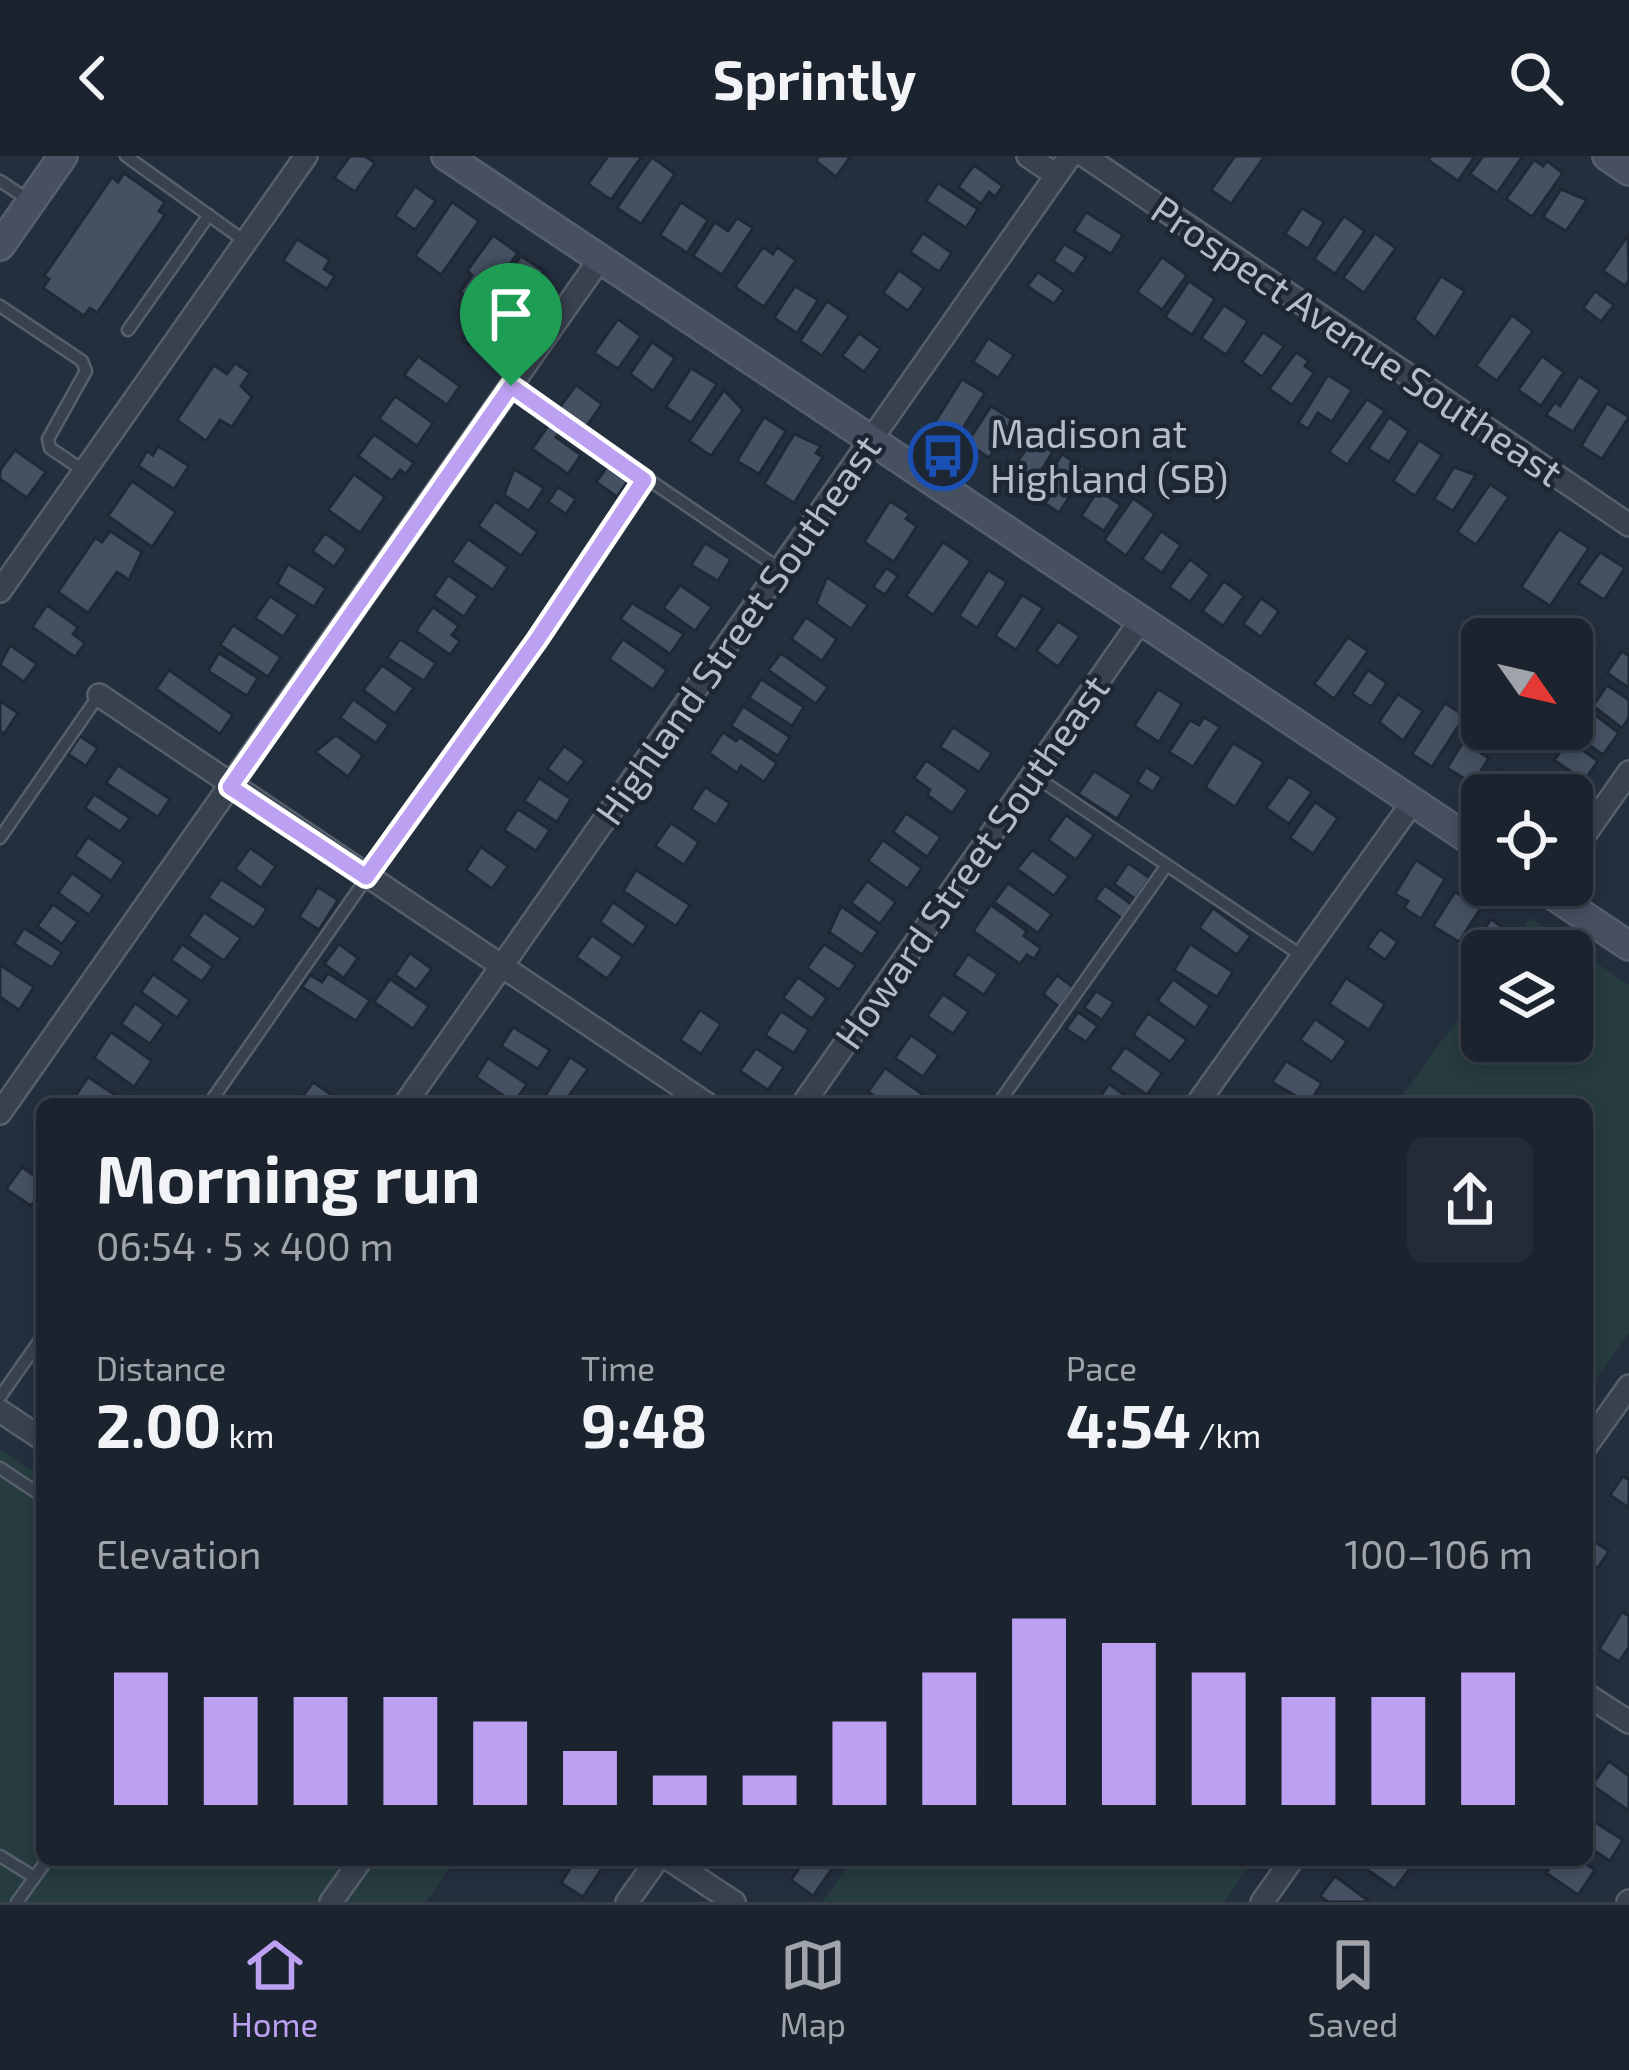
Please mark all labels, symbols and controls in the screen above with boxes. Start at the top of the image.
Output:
icon: back [60,45,126,111]
icon: search [1503,45,1569,111]
text: Sprintly [713,46,916,111]
street label: Prospect Avenue Southeast [1143,185,1572,495]
pin [460,263,562,386]
icon: arrive [478,281,544,347]
place label: Madison at Highland (SB) [990,409,1228,501]
bus stop icon: Madison at Highland (SB) [908,421,978,491]
street label: Highland Street Southeast [584,425,889,833]
north arrow [1461,618,1593,750]
map controls [1461,618,1593,1062]
street label: Howard Street Southeast [824,665,1118,1057]
button: locate [1461,774,1593,906]
button: layers [1461,930,1593,1062]
text: Morning run [96,1137,481,1216]
button: share [1407,1137,1533,1263]
text: 06:54 · 5 × 400 m [96,1222,394,1269]
text: Distance [96,1348,226,1388]
text: Time [581,1348,655,1388]
text: Pace [1066,1348,1137,1388]
text: 2.00 [96,1388,221,1460]
text: 9:48 [581,1388,707,1460]
text: 4:54 [1066,1388,1191,1460]
text: km [221,1415,274,1455]
text: /km [1191,1415,1261,1455]
text: Elevation [96,1530,261,1577]
text: 100–106 m [1344,1530,1533,1577]
tab: Home [231,1932,318,2044]
tab: Map [780,1932,846,2044]
tab: Saved [1308,1932,1398,2044]

